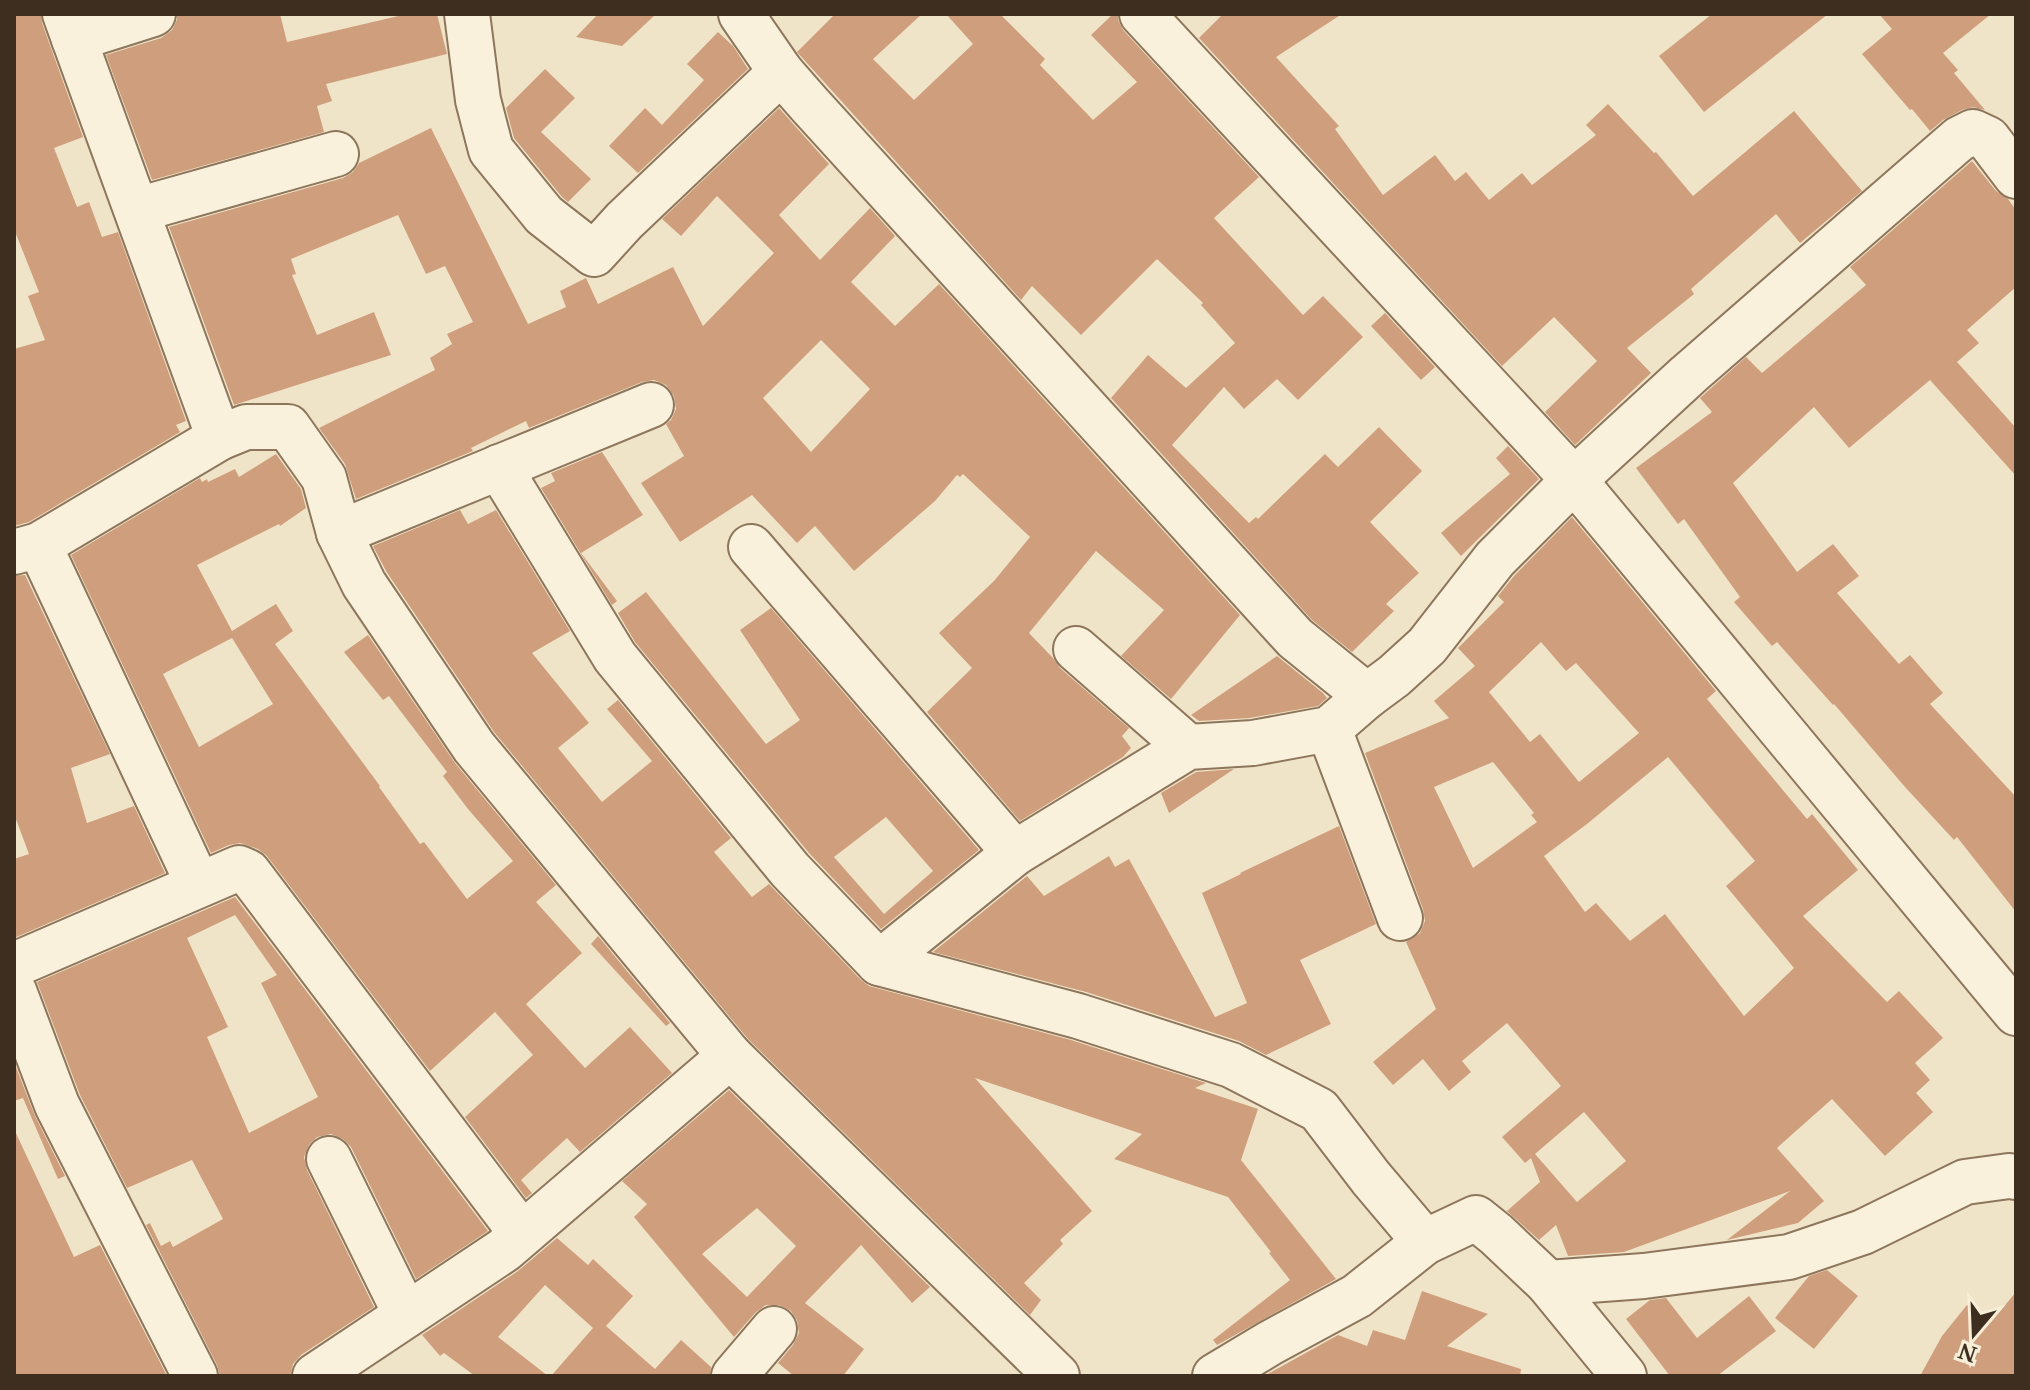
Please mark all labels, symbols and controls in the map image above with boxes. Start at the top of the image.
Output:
north arrow [1934,1294,2014,1374]
text: N [1954,1337,1980,1371]

